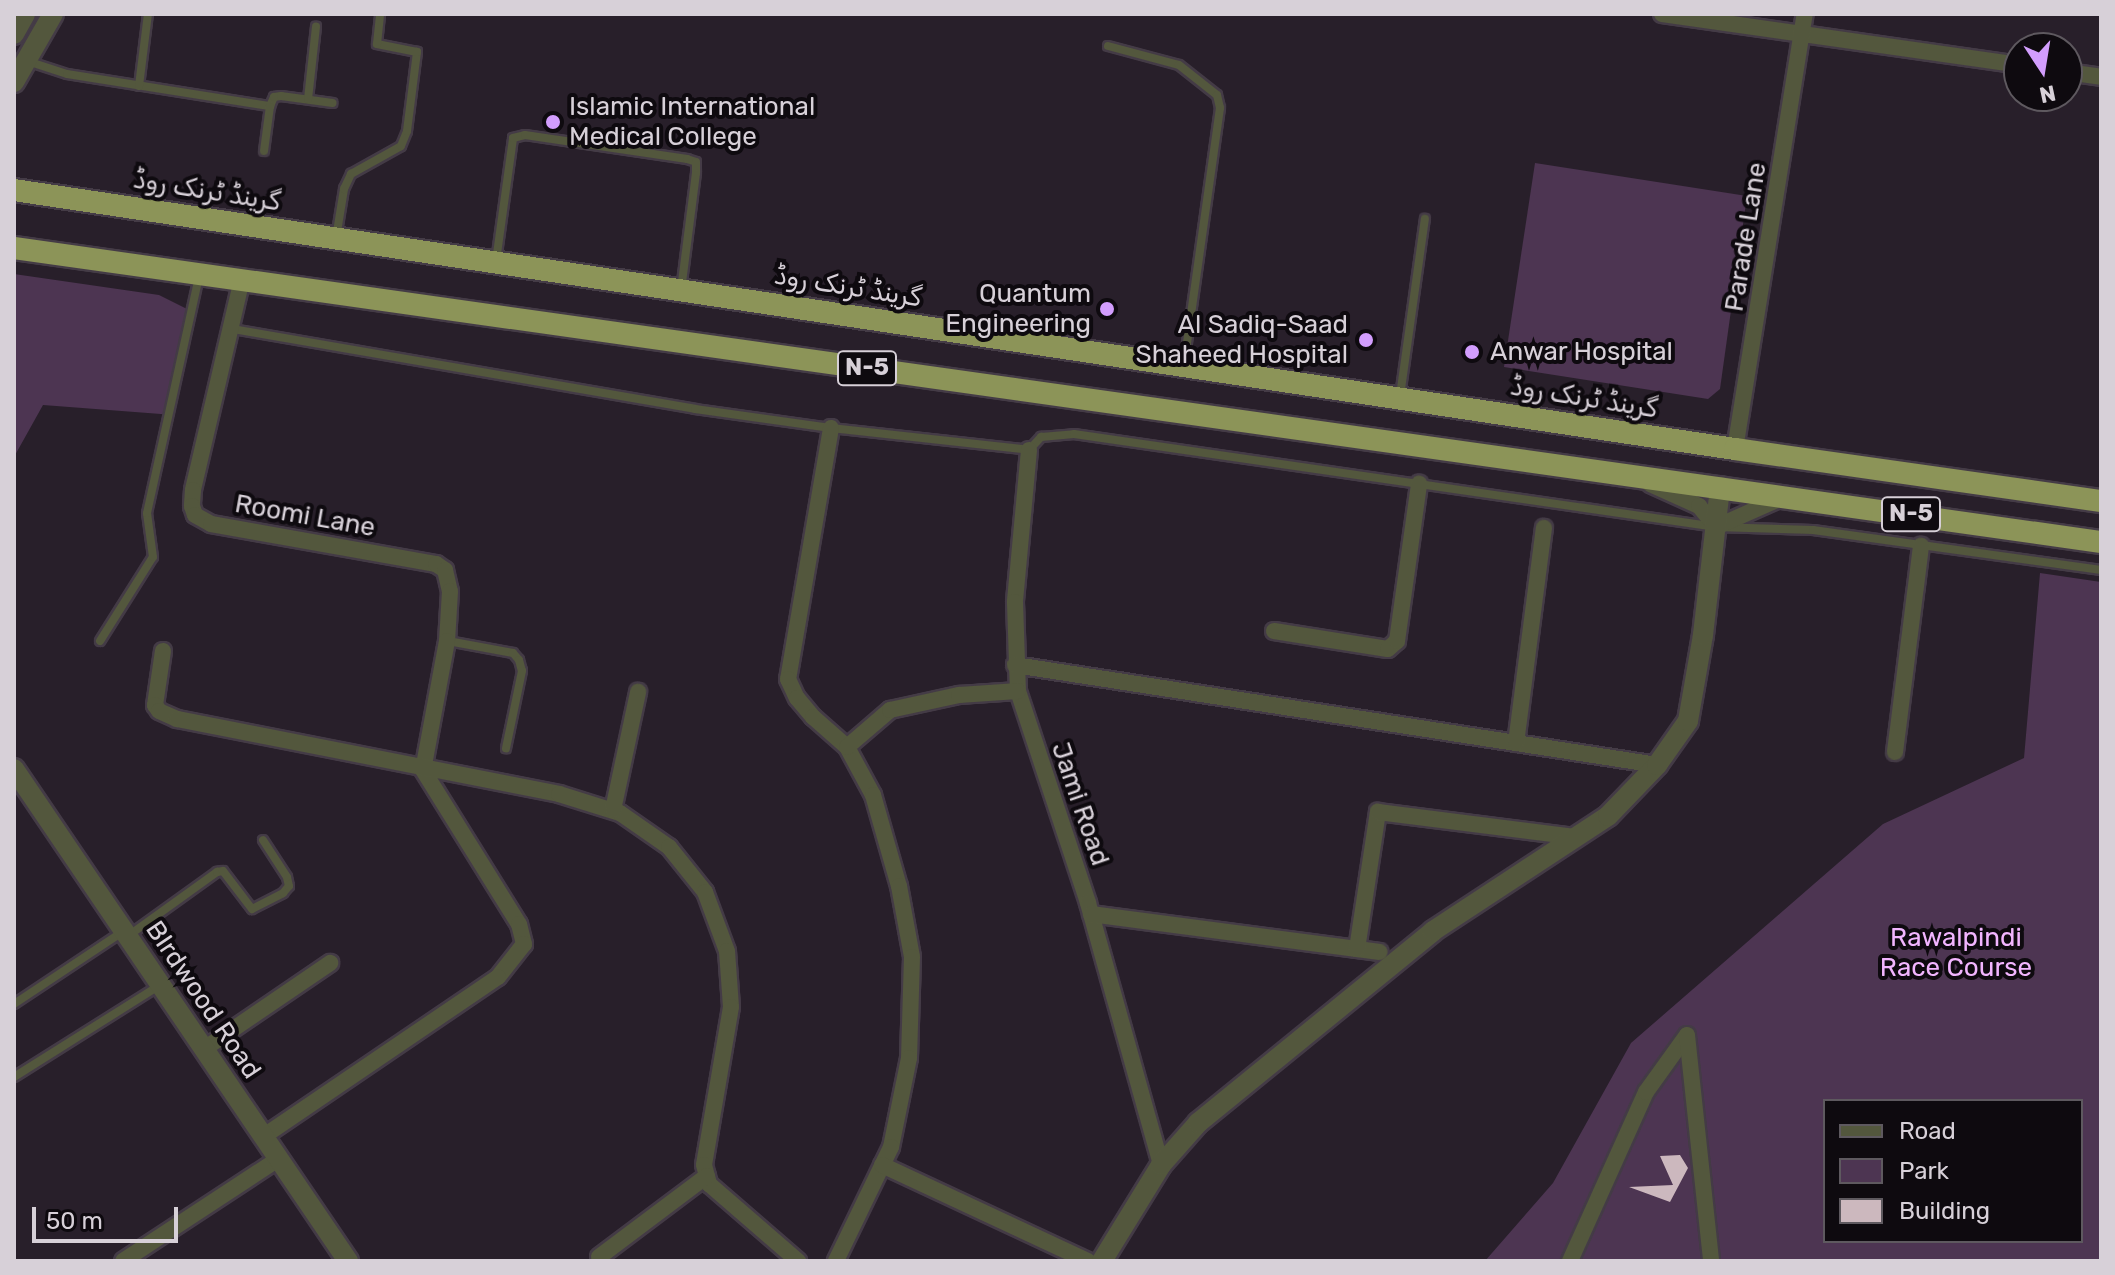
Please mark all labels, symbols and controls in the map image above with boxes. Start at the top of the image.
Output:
north arrow [2003,32,2083,112]
text: N [2037,79,2058,109]
place label: Islamic International Medical College [569,91,815,152]
marker: Islamic International Medical College [544,113,562,131]
street label: Parade Lane [1719,160,1773,314]
street label: گرینڈ ٹرنک روڈ [131,164,283,218]
street label: گرینڈ ٹرنک روڈ [772,260,924,314]
place label: Quantum Engineering [945,278,1091,340]
marker: Quantum Engineering [1098,300,1116,318]
place label: Al Sadiq-Saad Shaheed Hospital [1135,309,1348,370]
marker: Al Sadiq-Saad Shaheed Hospital [1355,329,1377,351]
place label: Anwar Hospital [1490,336,1673,368]
marker: Anwar Hospital [1461,341,1483,363]
road number: N-5 [835,348,899,388]
street label: گرینڈ ٹرنک روڈ [1508,371,1660,425]
street label: Roomi Lane [232,488,378,544]
road number: N-5 [1879,494,1943,534]
street label: Jami Road [1044,738,1116,870]
street label: BIrdwood Road [139,915,267,1085]
park label: Rawalpindi Race Course [1880,922,2032,984]
legend [1823,1099,2083,1243]
text: Road [1899,1117,1956,1145]
text: Park [1899,1157,1949,1185]
scale bar [36,1191,182,1241]
text: Building [1899,1197,1990,1225]
text: 50 m [46,1207,103,1235]

